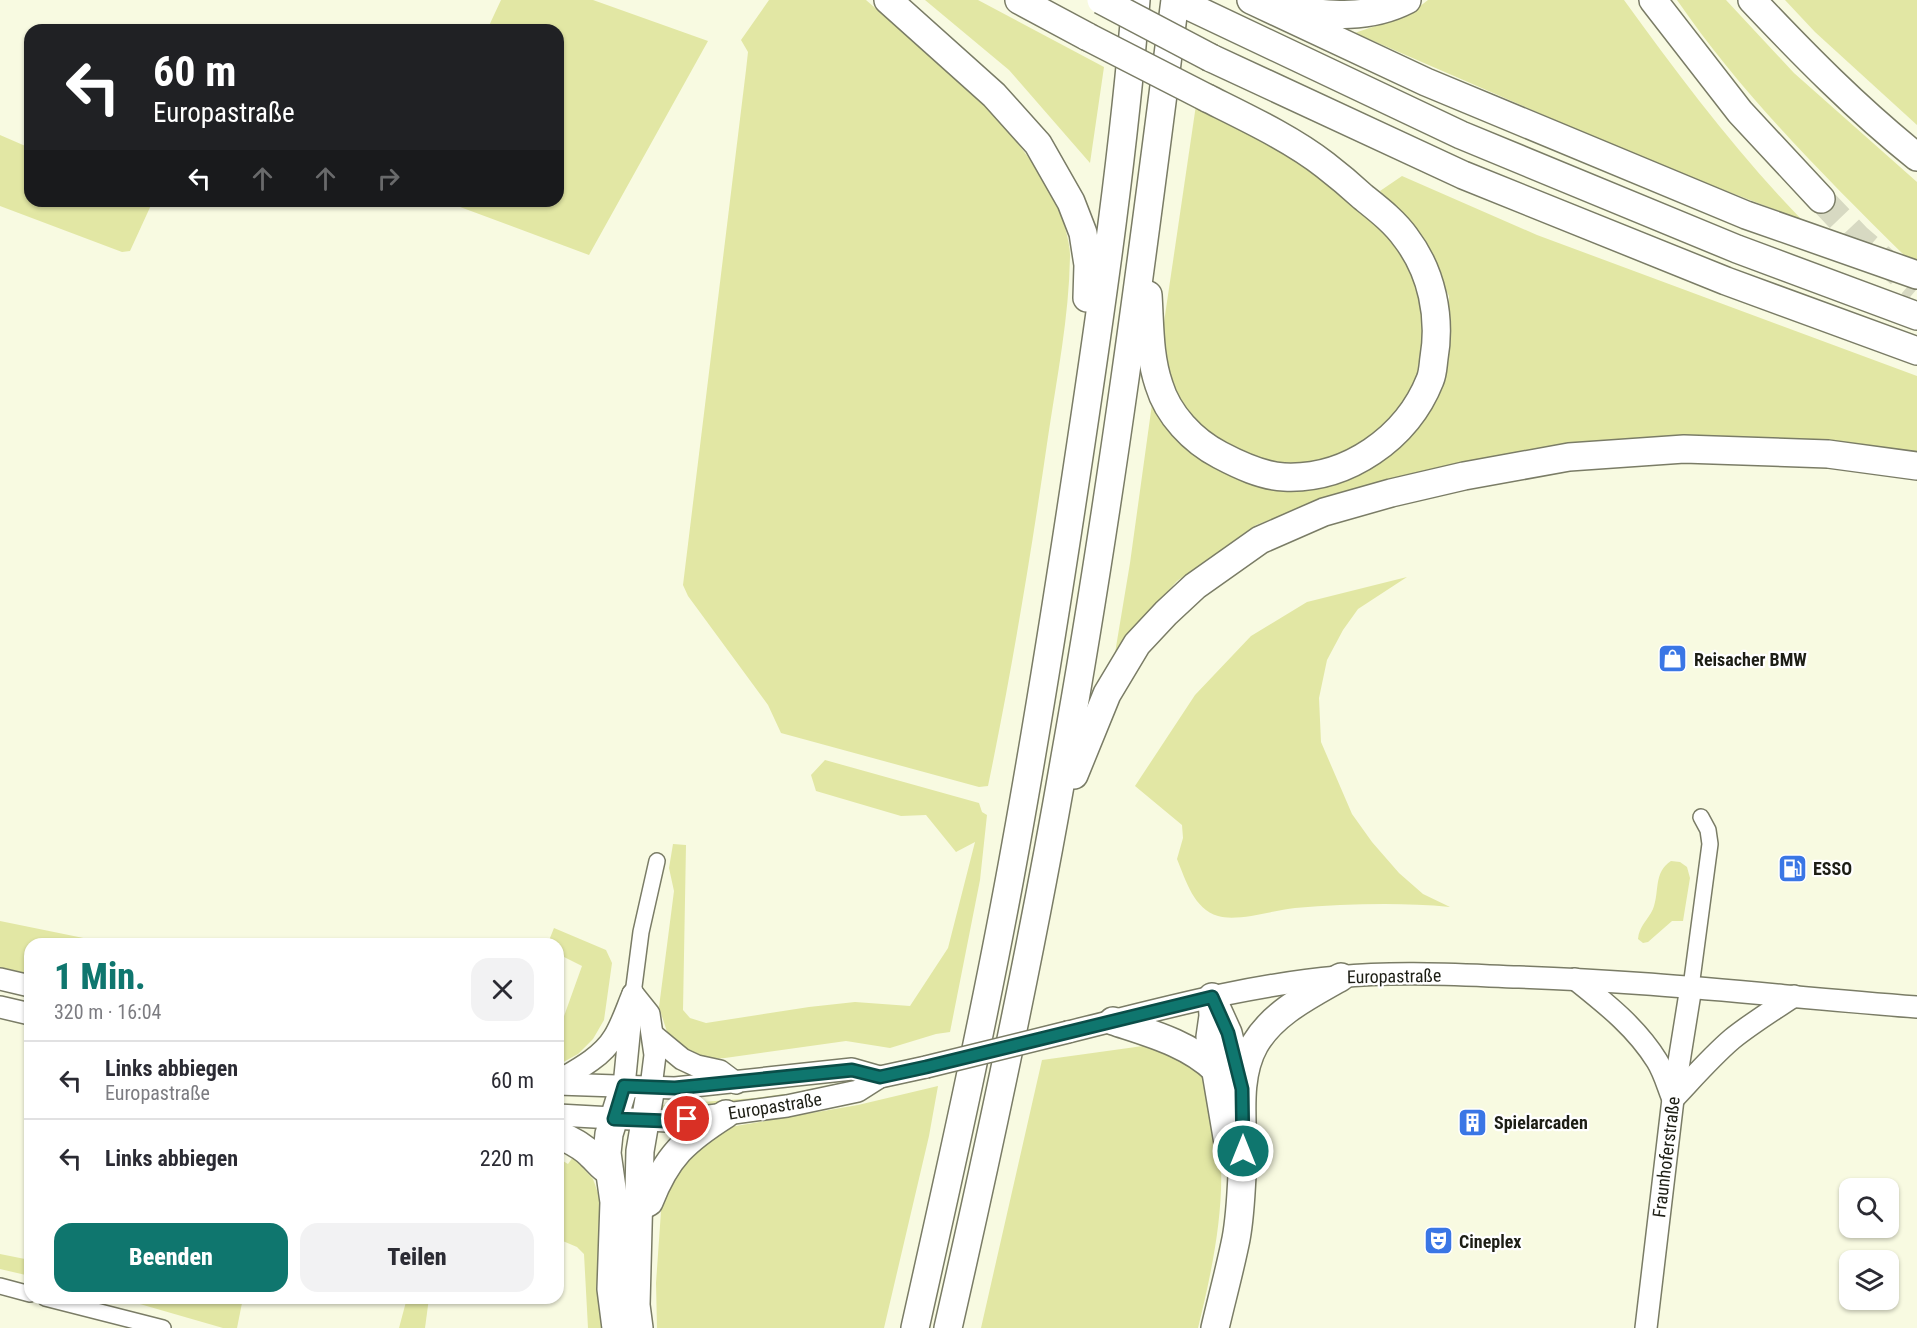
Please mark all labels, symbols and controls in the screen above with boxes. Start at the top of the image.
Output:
text: 60 m [153,47,236,96]
icon: left [54,48,132,126]
text: Europastraße [153,97,295,129]
icon: left [183,162,216,195]
icon: ahead [246,162,279,195]
icon: ahead [309,162,342,195]
icon: right [372,162,405,195]
shop icon: Reisacher BMW [1657,643,1689,675]
place label: Reisacher BMW [1694,649,1807,670]
fuel station icon: ESSO [1776,852,1808,884]
place label: ESSO [1813,858,1852,879]
text: 1 Min. [54,956,146,998]
button: close [471,958,534,1021]
street label: Europastraße [1347,965,1441,987]
text: 320 m · 16:04 [54,1000,161,1024]
text: Links abbiegen [105,1056,238,1081]
icon: left [54,1064,87,1097]
text: 60 m [491,1068,534,1093]
text: Europastraße [105,1081,210,1105]
street label: Europastraße [727,1088,823,1124]
pin [661,1093,712,1144]
street label: Fraunhoferstraße [1648,1095,1684,1219]
icon: arrive [670,1102,703,1135]
building icon: Spielarcaden [1457,1106,1489,1138]
place label: Spielarcaden [1494,1112,1588,1133]
position arrow [1211,1119,1275,1183]
icon: left [54,1142,87,1175]
text: Links abbiegen [105,1146,238,1171]
text: 220 m [480,1146,534,1171]
map controls [1839,1178,1899,1310]
button: search [1839,1178,1899,1238]
button: Beenden [54,1223,288,1292]
button: Teilen [300,1223,534,1292]
theatre icon: Cineplex [1422,1225,1454,1257]
place label: Cineplex [1459,1231,1521,1252]
button: layers [1839,1250,1899,1310]

